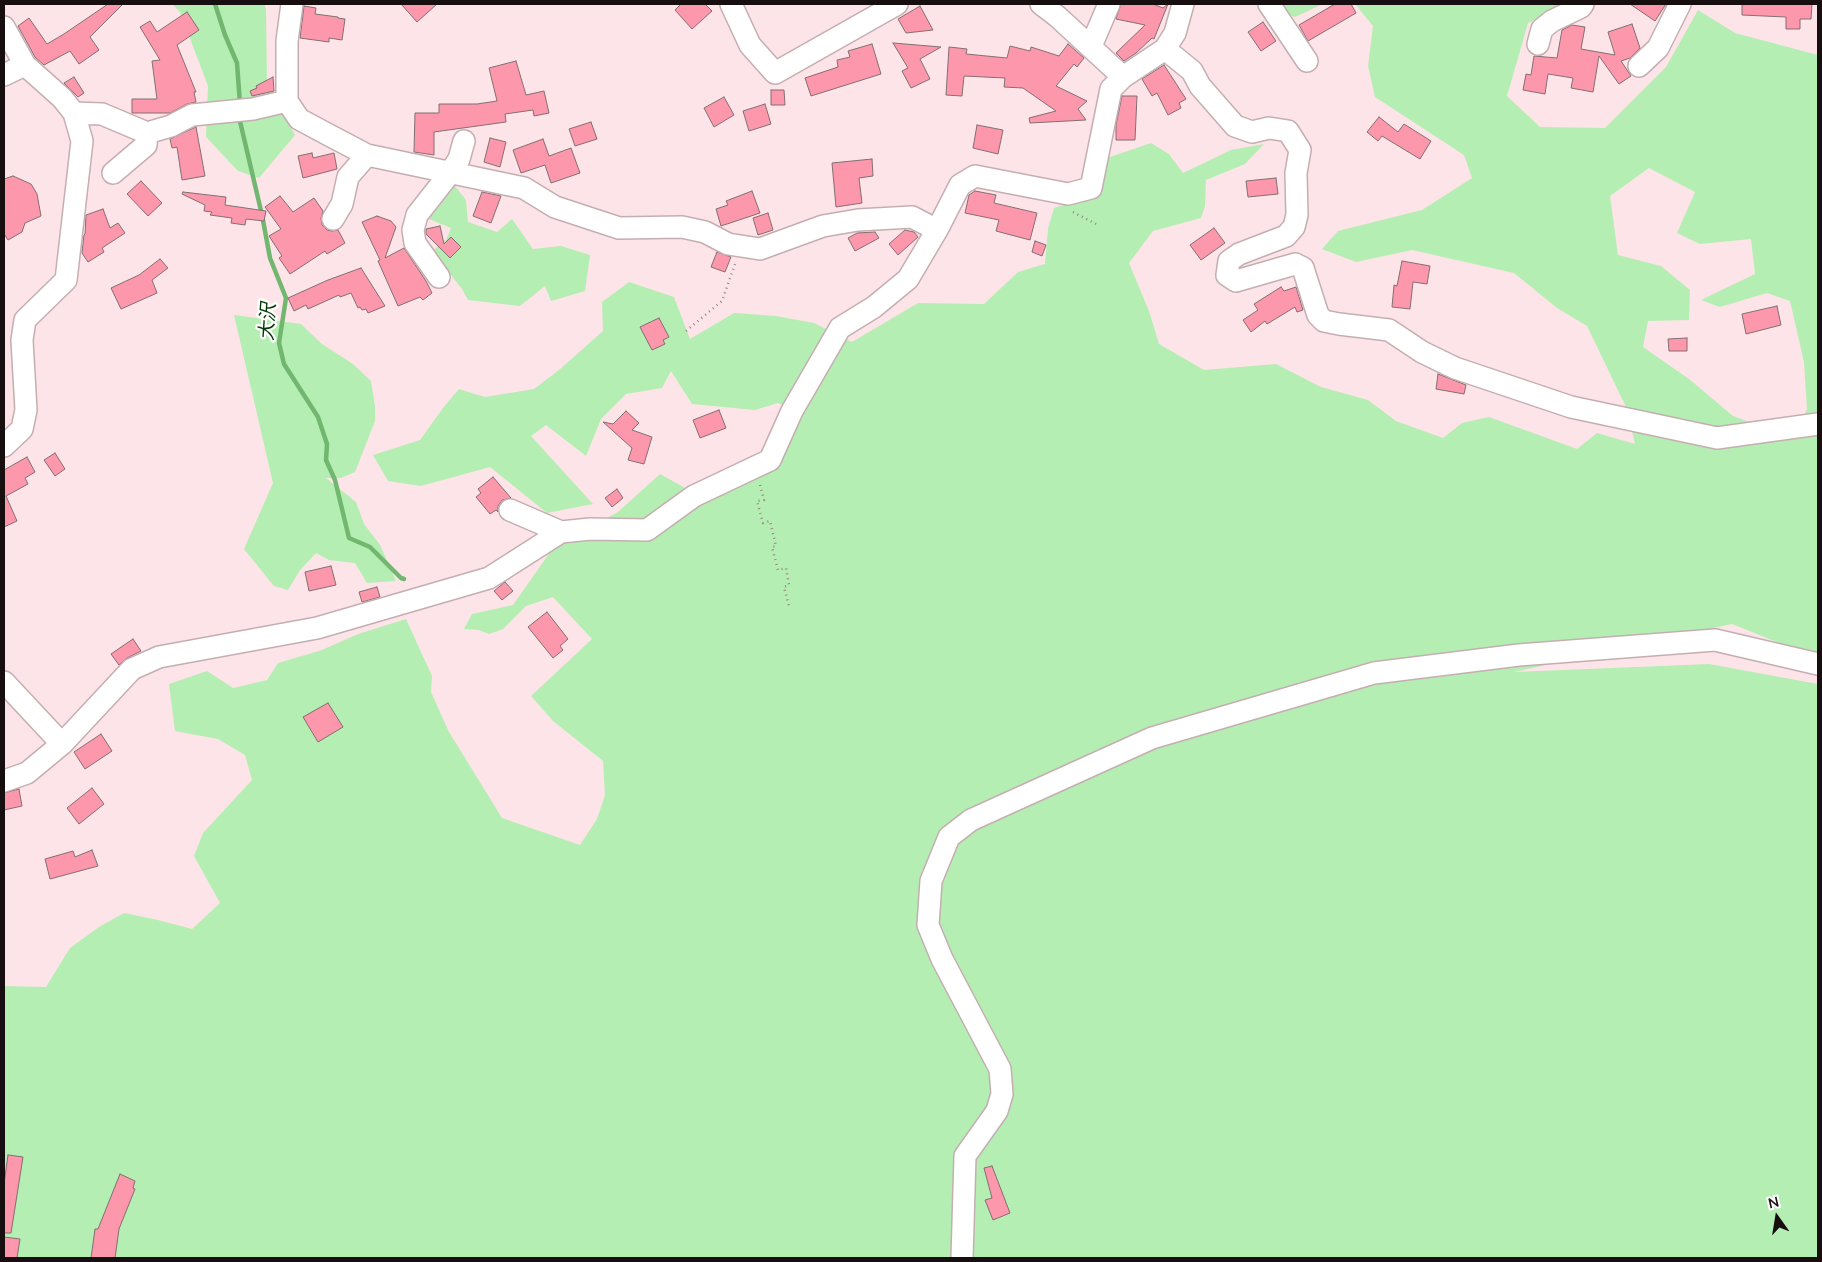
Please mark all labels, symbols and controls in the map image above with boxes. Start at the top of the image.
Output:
water label: 大沢 [255,302,281,342]
north arrow [1752,1192,1802,1242]
text: N [1766,1192,1781,1212]

